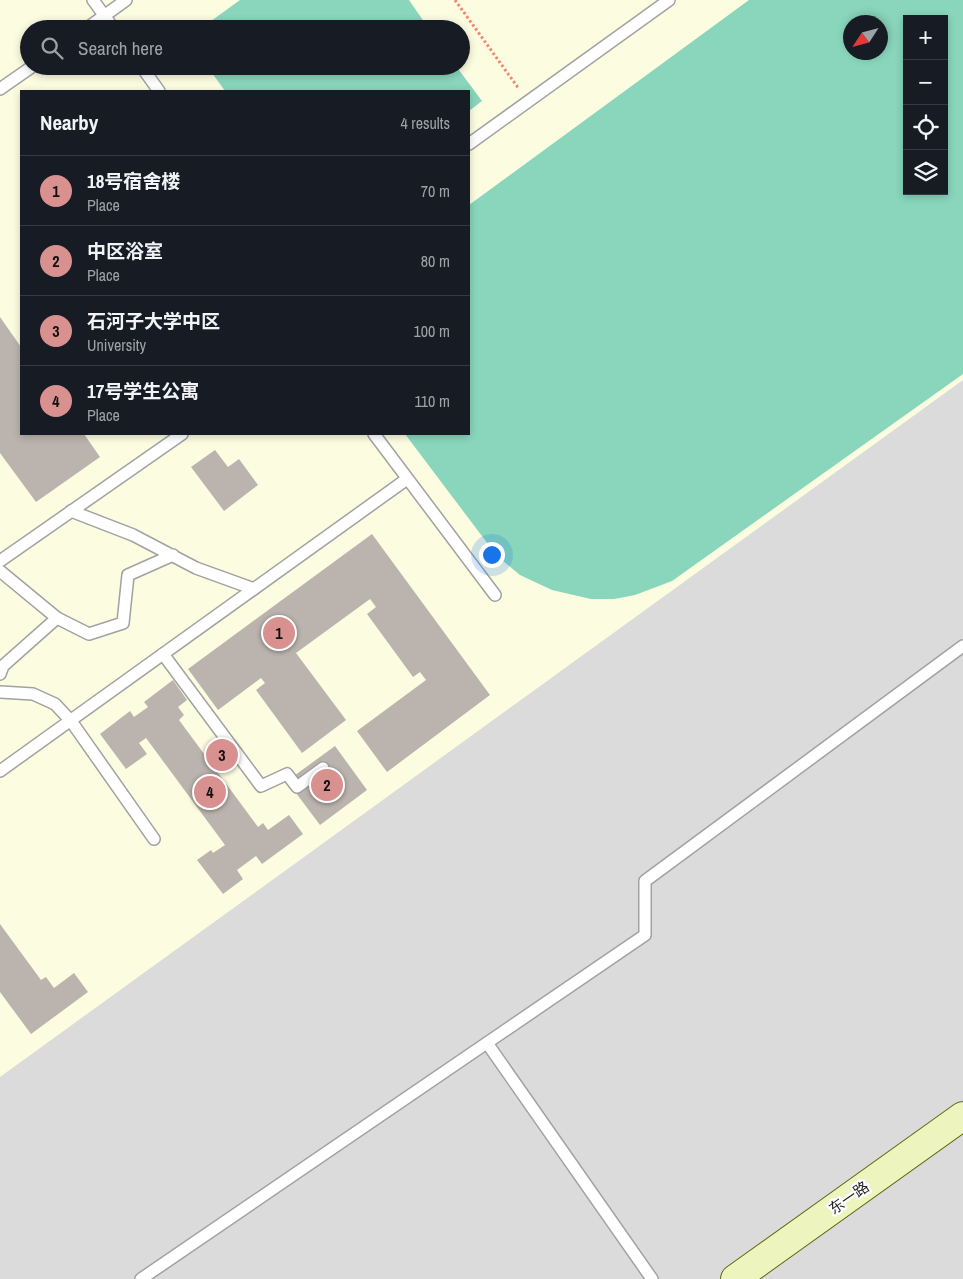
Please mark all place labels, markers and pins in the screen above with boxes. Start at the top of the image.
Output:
pin: 1 [263,614,295,652]
pin: 3 [206,736,238,774]
pin: 2 [311,766,343,804]
pin: 4 [194,773,226,811]

